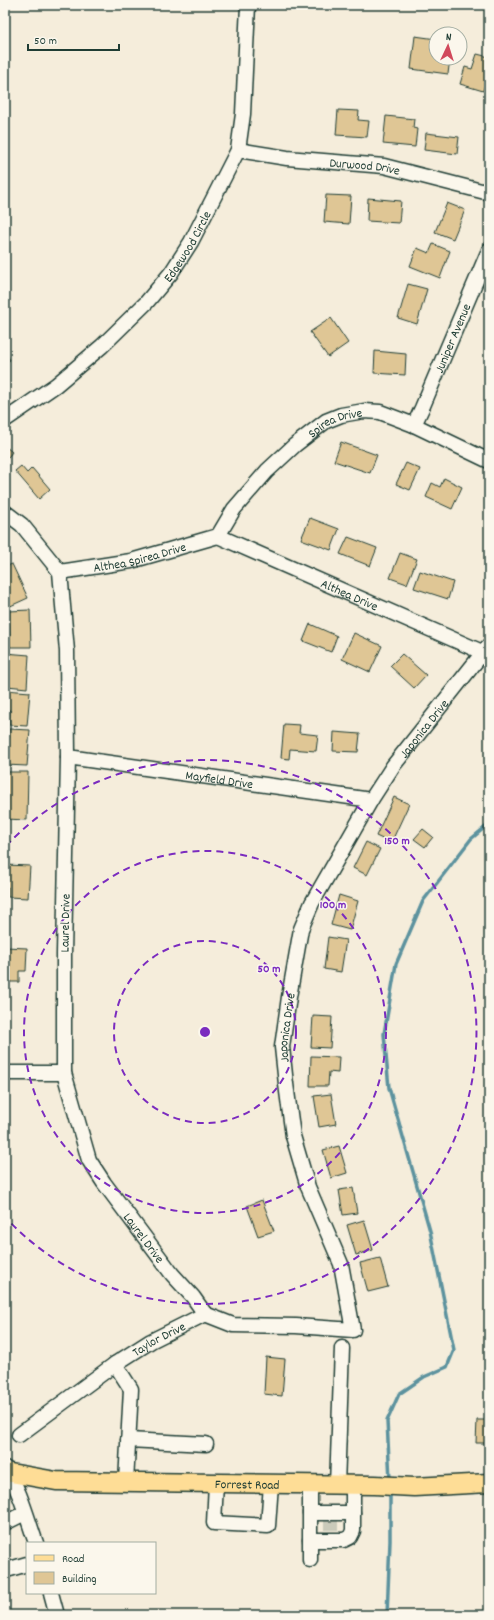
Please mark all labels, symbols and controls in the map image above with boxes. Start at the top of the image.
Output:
scale bar [28,26,119,52]
north arrow [428,26,468,66]
text: N [445,30,452,46]
text: 50 m [34,33,57,50]
street label: Durwood Drive [329,155,402,182]
street label: Edgewood Circle [160,208,218,287]
street label: Juniper Avenue [431,301,477,377]
street label: Spirea Drive [305,404,364,444]
street label: Althea Spirea Drive [92,539,189,579]
street label: Althea Drive [317,575,381,617]
street label: Japonica Drive [396,696,455,763]
street label: Mayfield Drive [184,767,254,795]
text: 150 m [384,833,410,850]
street label: Laurel Drive [56,893,77,953]
text: 100 m [320,897,346,914]
text: 50 m [257,961,281,978]
street label: Japonica Drive [275,991,302,1063]
centre of rings [198,1025,212,1039]
street label: Laurel Drive [117,1210,168,1268]
street label: Taylor Drive [129,1318,190,1363]
street label: Forrest Road [215,1476,280,1496]
legend [26,1542,156,1594]
text: Road [62,1551,84,1568]
text: Building [62,1571,97,1588]

